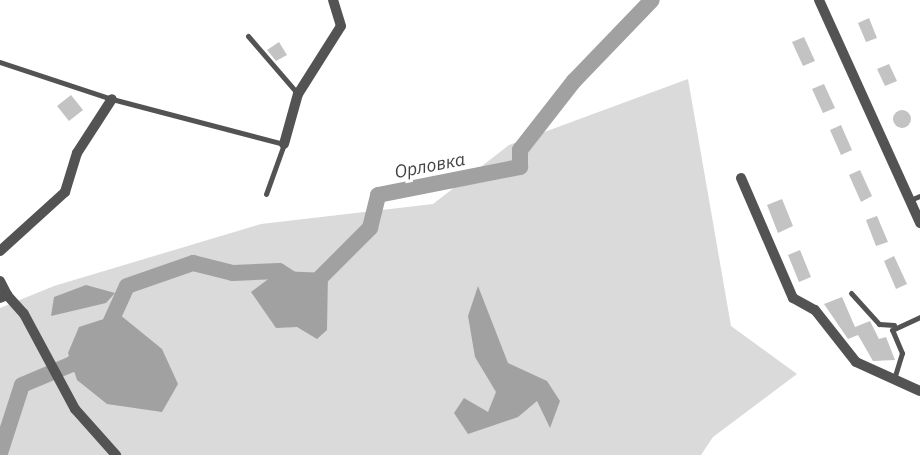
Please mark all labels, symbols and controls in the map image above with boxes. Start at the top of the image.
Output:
water label: Орловка [393,149,467,183]

